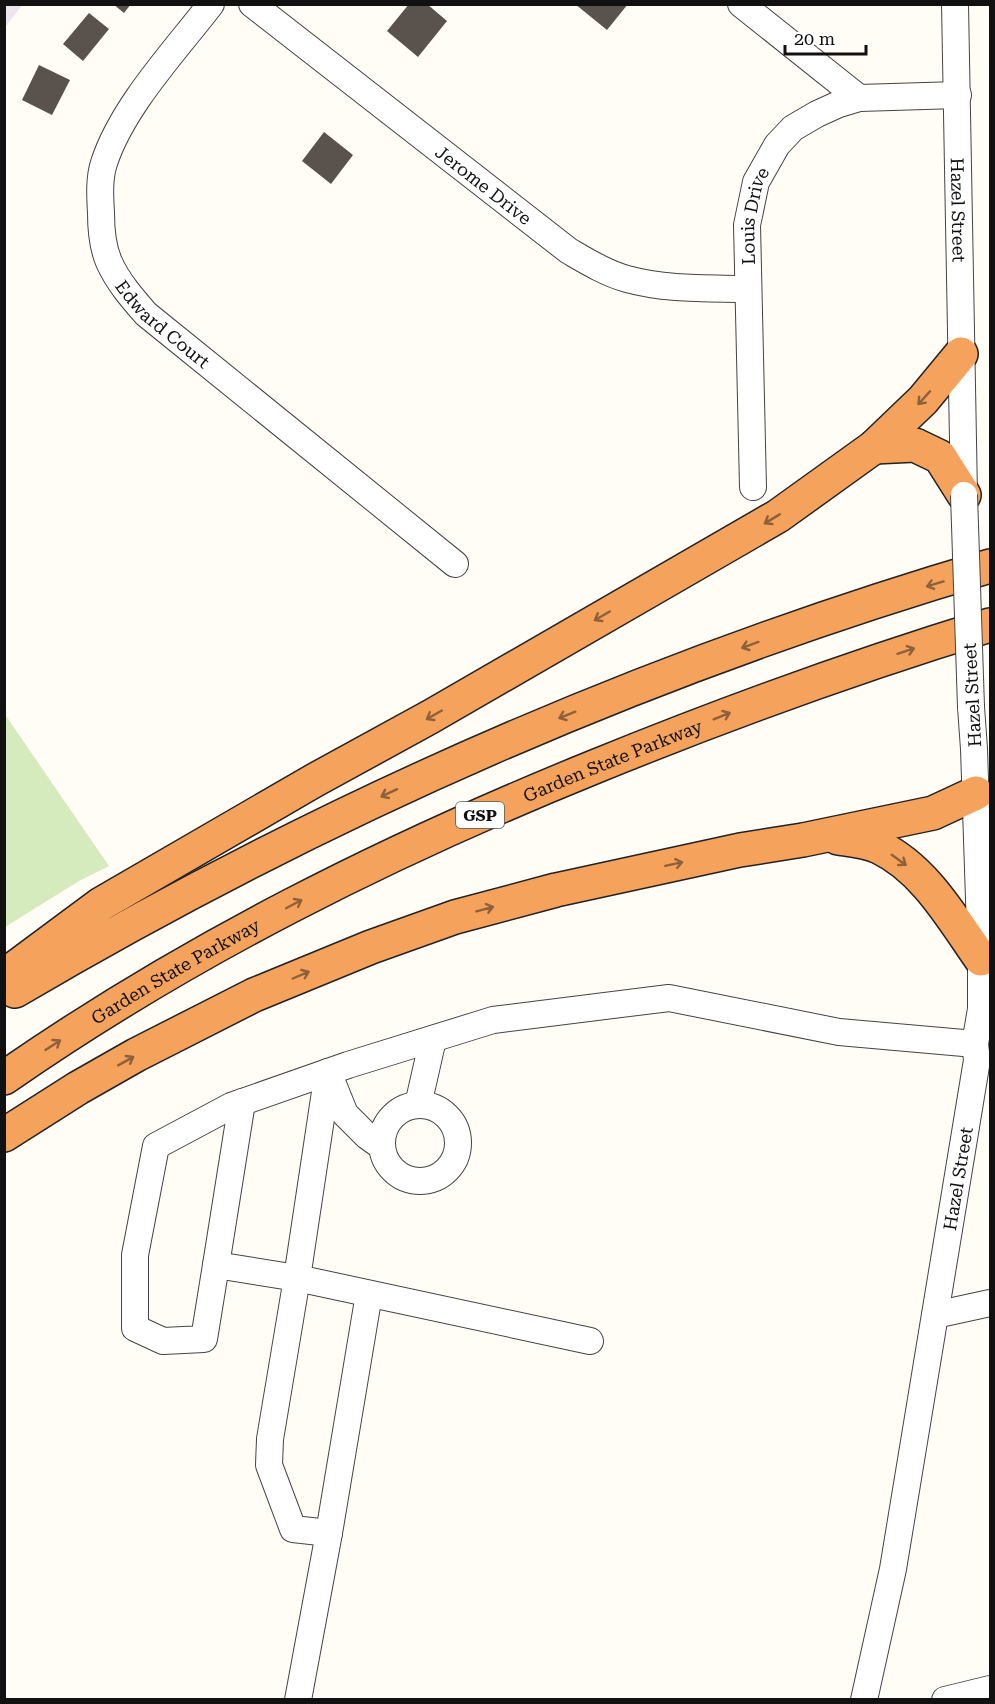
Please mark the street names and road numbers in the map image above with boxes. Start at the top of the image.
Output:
street label: Jerome Drive [432,141,536,229]
street label: Hazel Street [947,158,970,263]
street label: Louis Drive [737,163,773,265]
street label: Edward Court [112,276,214,372]
street label: Hazel Street [959,642,985,748]
street label: Garden State Parkway [520,715,705,806]
road number: GSP [456,802,504,828]
street label: Garden State Parkway [87,914,263,1028]
street label: Hazel Street [939,1125,976,1232]

